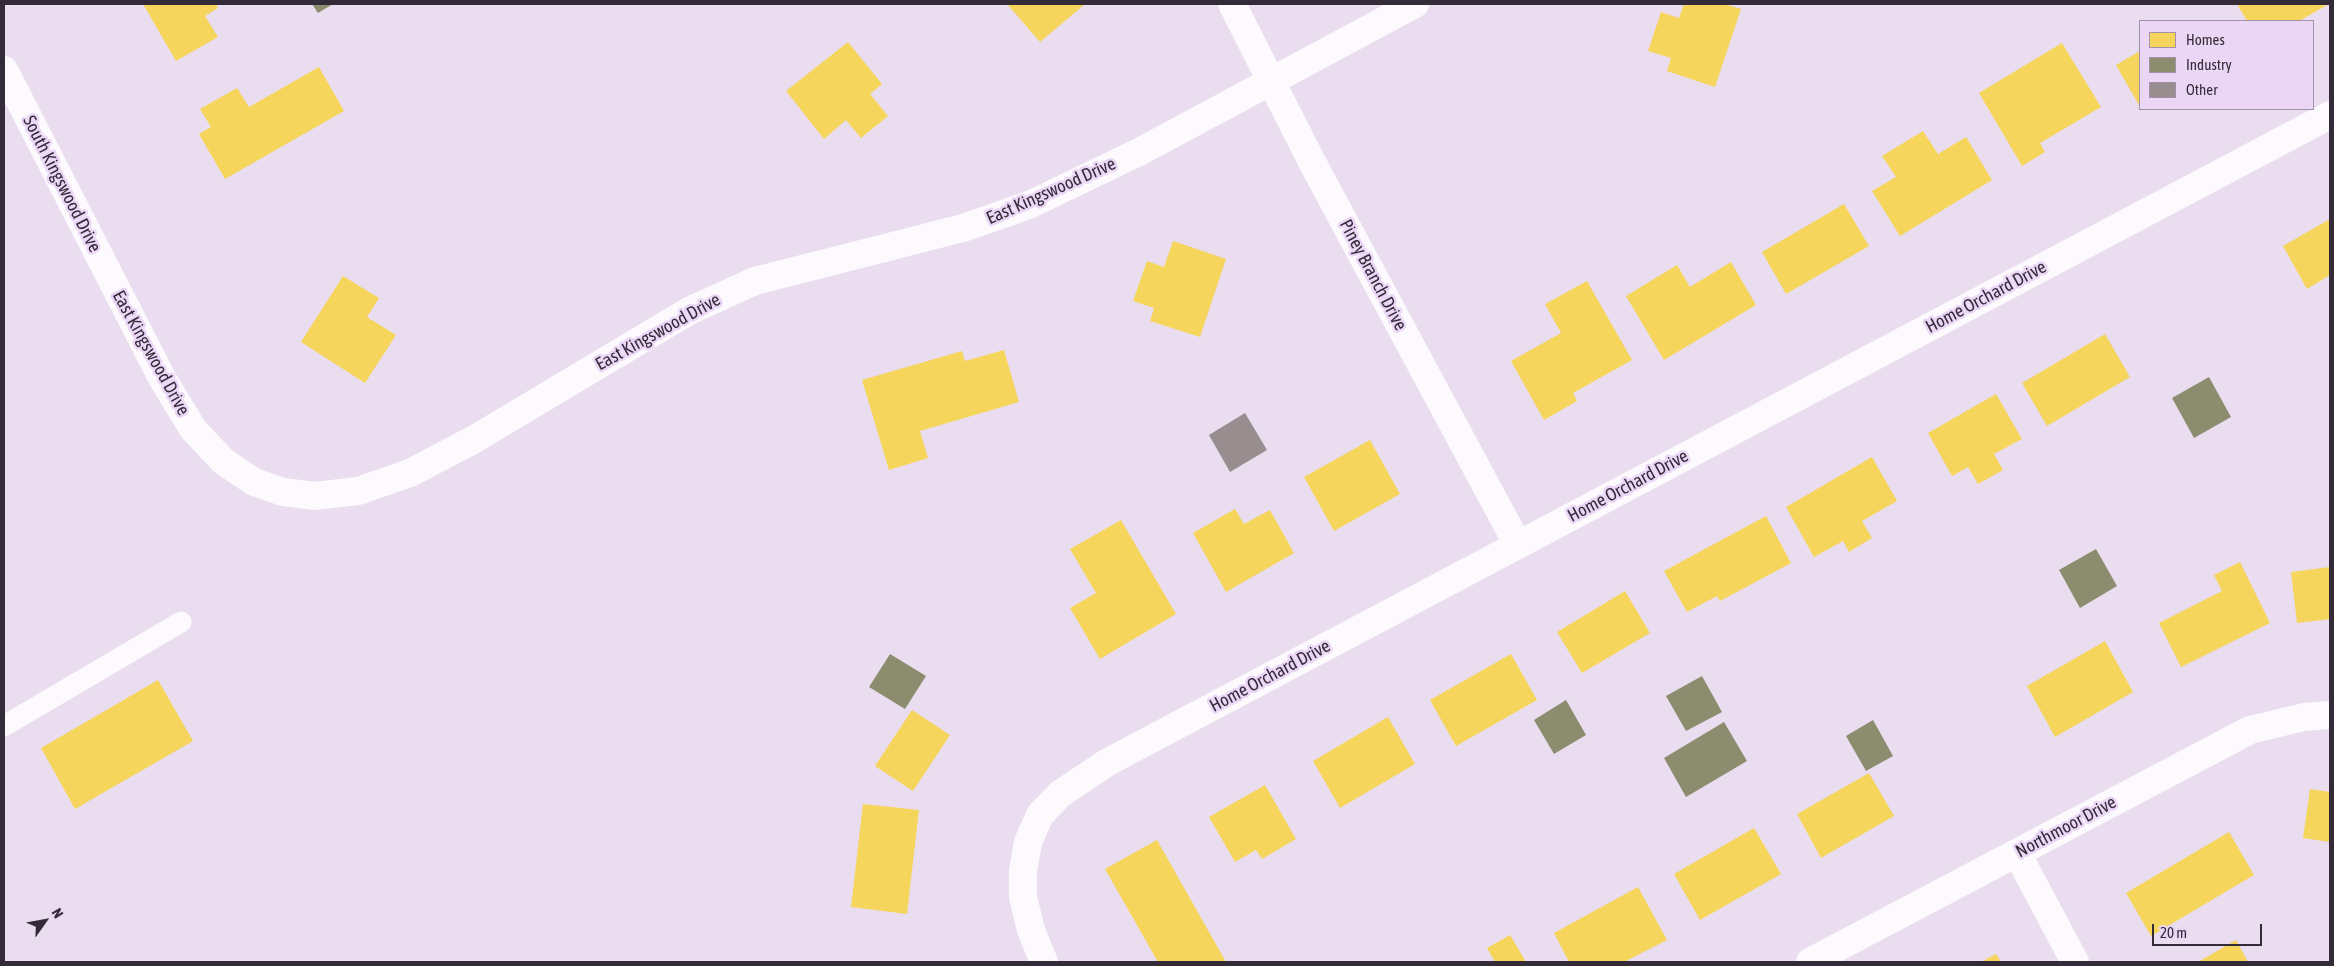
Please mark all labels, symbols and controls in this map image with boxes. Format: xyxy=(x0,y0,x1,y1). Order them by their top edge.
legend xyxy=(2139,20,2314,110)
text: Homes xyxy=(2186,31,2225,48)
text: Industry xyxy=(2186,56,2232,73)
text: Other xyxy=(2186,81,2218,98)
street label: South Kingswood Drive xyxy=(18,112,106,256)
street label: East Kingswood Drive xyxy=(983,153,1119,229)
street label: Piney Branch Drive xyxy=(1335,216,1411,334)
street label: Home Orchard Drive xyxy=(1922,256,2050,338)
street label: East Kingswood Drive xyxy=(108,287,194,419)
street label: East Kingswood Drive xyxy=(592,289,724,375)
street label: Home Orchard Drive xyxy=(1564,445,1692,527)
street label: Home Orchard Drive xyxy=(1206,635,1334,717)
street label: Northmoor Drive xyxy=(2012,791,2120,863)
north arrow xyxy=(20,896,70,946)
text: N xyxy=(49,905,67,921)
scale bar xyxy=(2154,914,2264,946)
text: 20 m xyxy=(2160,924,2187,941)

